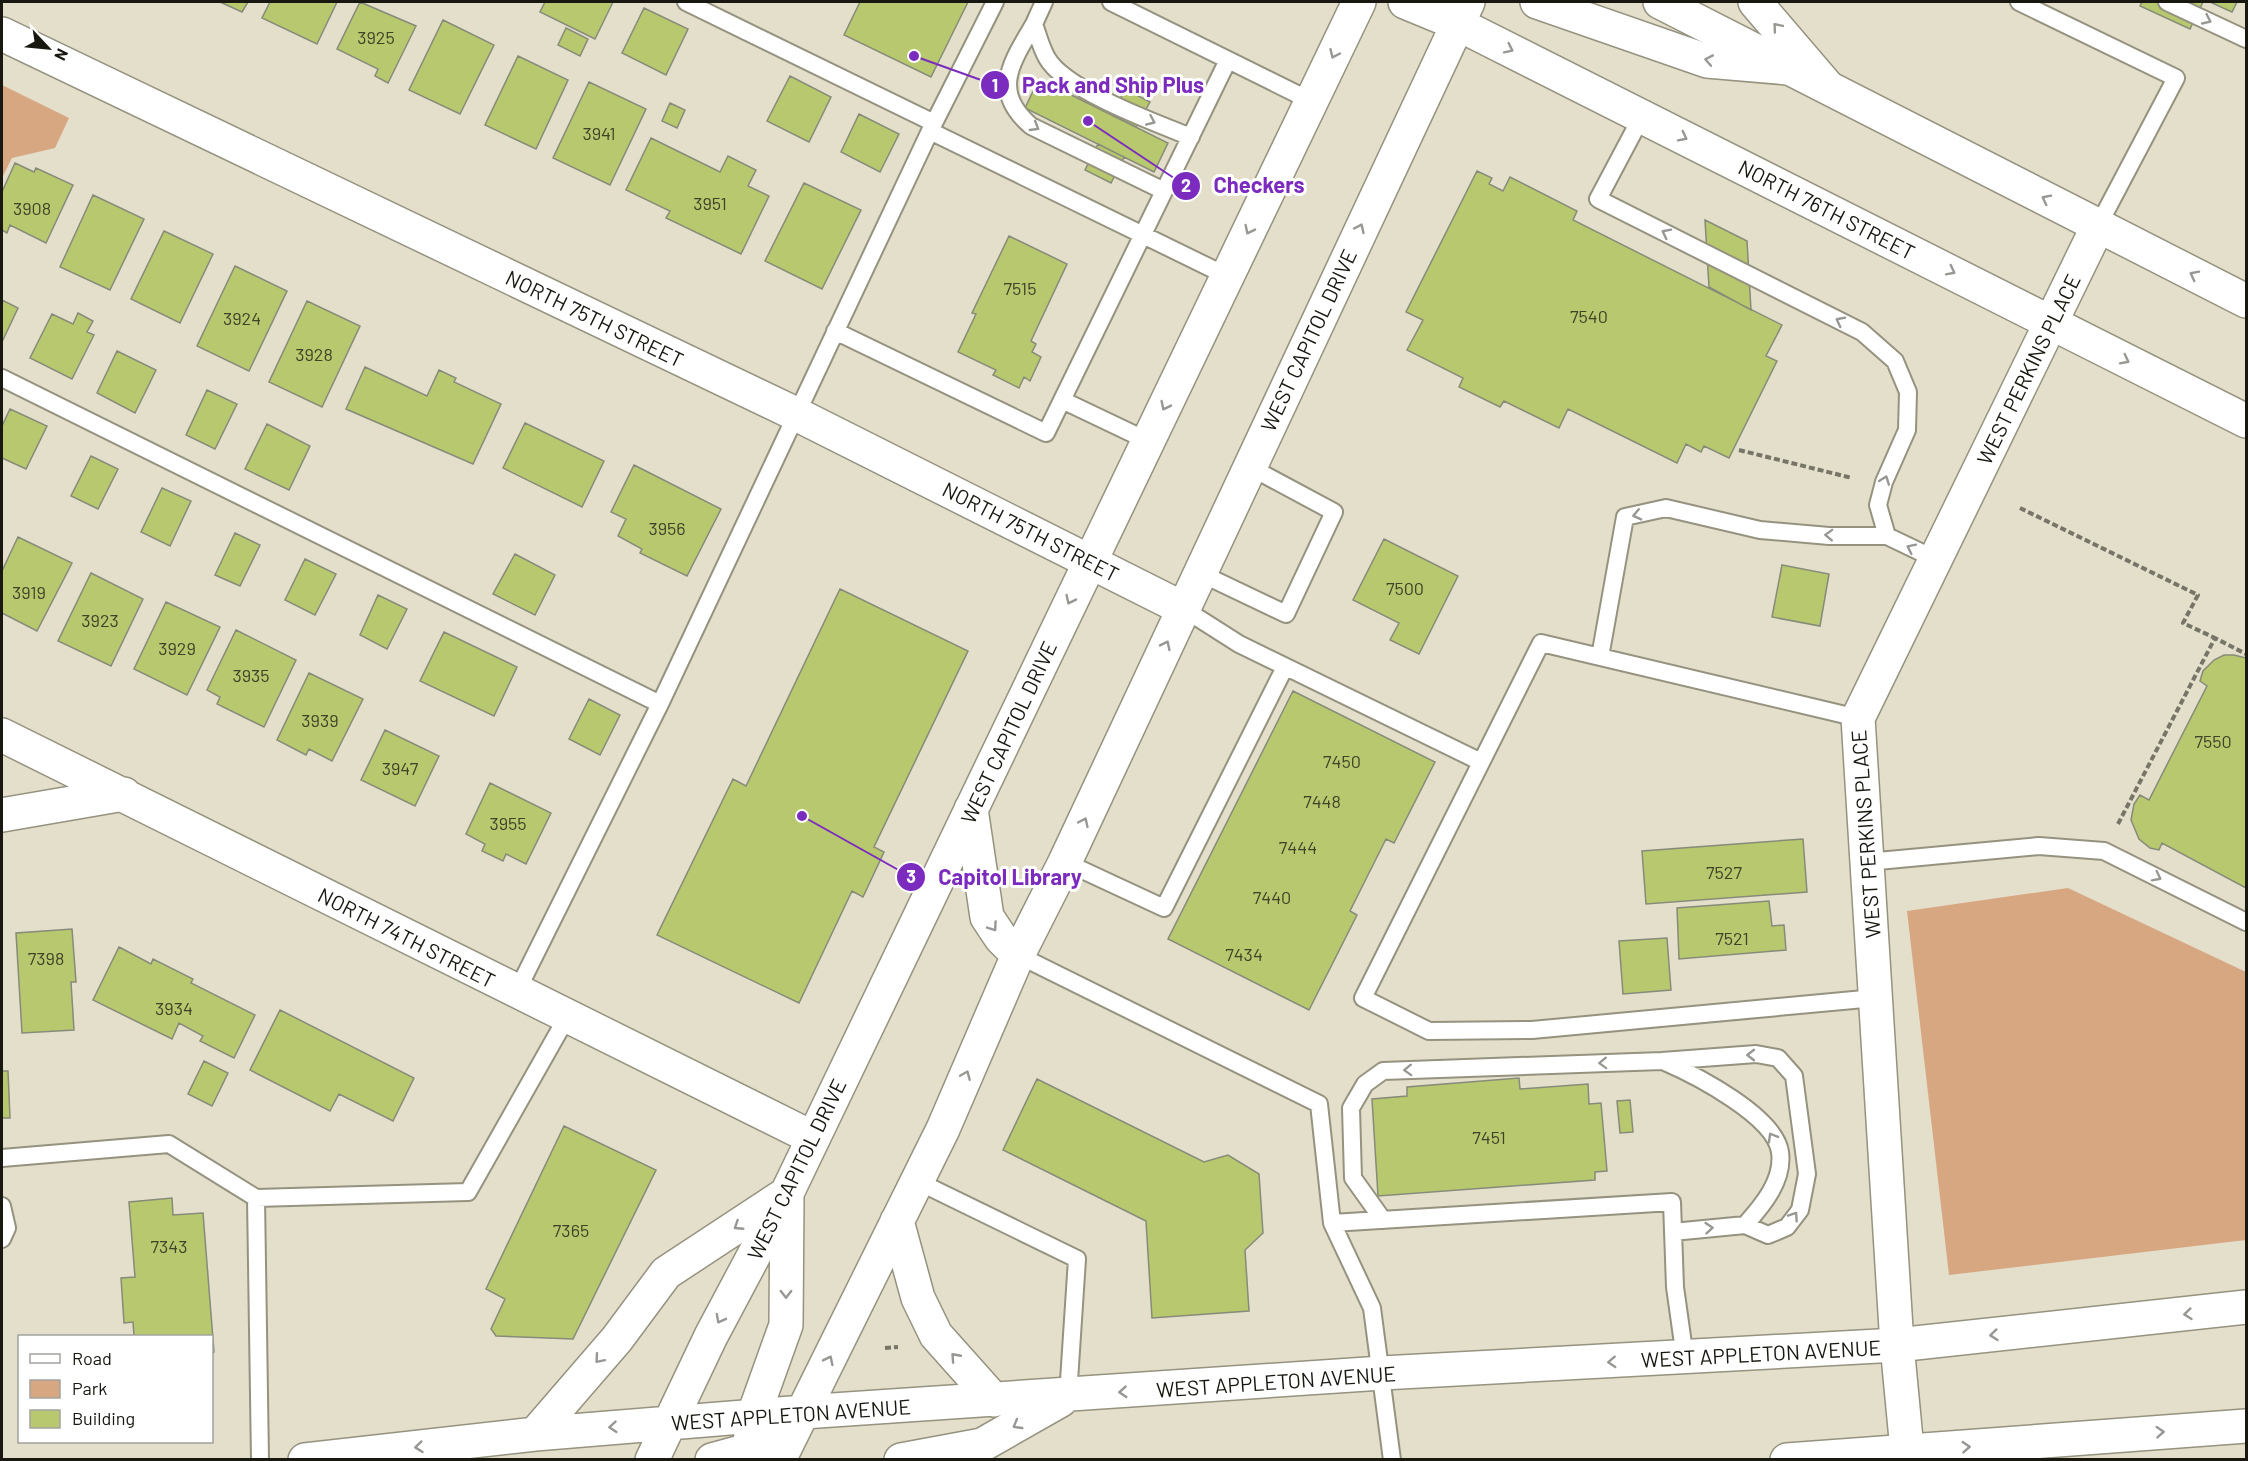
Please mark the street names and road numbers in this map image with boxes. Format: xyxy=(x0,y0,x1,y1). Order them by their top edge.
street label: NORTH 76TH STREET xyxy=(1735,154,1919,264)
street label: WEST CAPITOL DRIVE xyxy=(1255,245,1361,435)
street label: NORTH 75TH STREET xyxy=(502,264,688,372)
street label: WEST PERKINS PLACE xyxy=(1971,270,2085,468)
street label: NORTH 75TH STREET xyxy=(939,476,1123,586)
street label: WEST CAPITOL DRIVE xyxy=(955,637,1061,827)
street label: WEST PERKINS PLACE xyxy=(1845,729,1885,939)
street label: NORTH 74TH STREET xyxy=(314,882,500,993)
street label: WEST CAPITOL DRIVE xyxy=(741,1074,851,1264)
street label: WEST APPLETON AVENUE xyxy=(1640,1334,1882,1372)
street label: WEST APPLETON AVENUE xyxy=(1155,1360,1397,1402)
street label: WEST APPLETON AVENUE xyxy=(670,1393,912,1435)

